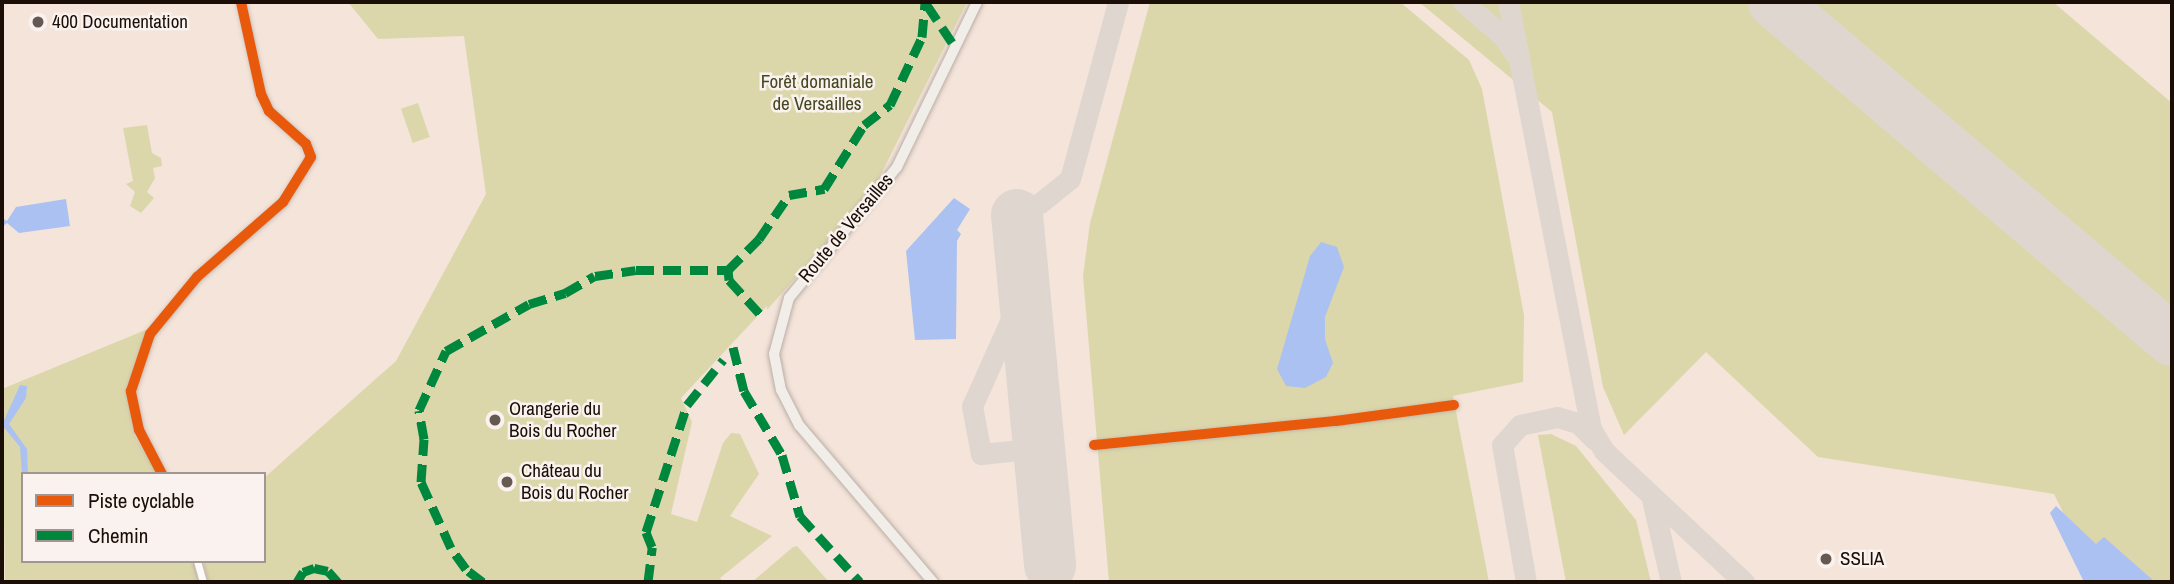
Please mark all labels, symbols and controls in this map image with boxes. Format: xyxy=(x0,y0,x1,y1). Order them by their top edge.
place label: 400 Documentation xyxy=(52,11,188,33)
marker: 400 Documentation xyxy=(30,14,46,30)
park label: Forêt domaniale de Versailles xyxy=(761,71,873,115)
street label: Route de Versailles xyxy=(794,169,898,287)
place label: Orangerie du Bois du Rocher xyxy=(509,398,616,442)
marker: Orangerie du Bois du Rocher xyxy=(487,412,503,428)
place label: Château du Bois du Rocher xyxy=(521,460,628,504)
legend xyxy=(21,472,266,563)
marker: Château du Bois du Rocher xyxy=(499,474,515,490)
text: Piste cyclable xyxy=(88,486,194,515)
text: Chemin xyxy=(88,521,148,550)
place label: SSLIA xyxy=(1840,548,1884,570)
marker: SSLIA xyxy=(1818,551,1834,567)

